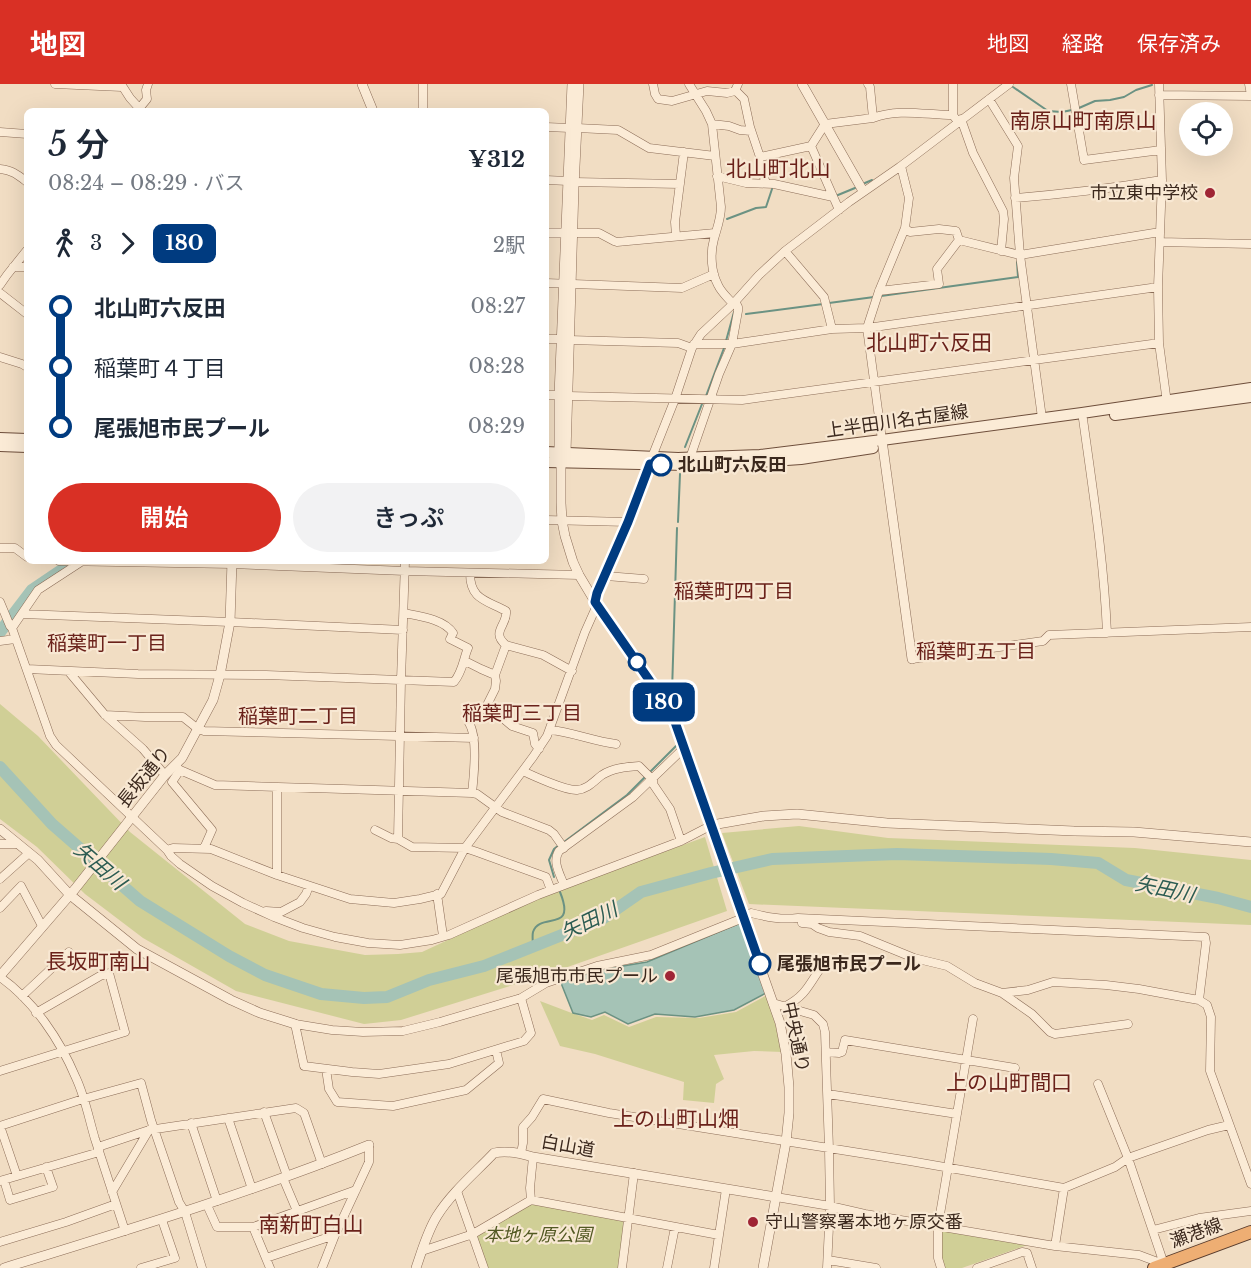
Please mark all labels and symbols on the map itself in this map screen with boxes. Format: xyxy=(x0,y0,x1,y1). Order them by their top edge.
district label: 南原山町南原山 xyxy=(1010,108,1157,134)
district label: 北山町北山 xyxy=(726,156,831,182)
place label: 市立東中学校 xyxy=(1090,182,1198,204)
marker: 市立東中学校 xyxy=(1203,186,1217,200)
district label: 北山町六反田 xyxy=(866,330,992,356)
street label: 上半田川名古屋線 xyxy=(824,400,970,442)
marker: 北山町六反田 xyxy=(650,454,672,476)
place label: 北山町六反田 xyxy=(678,454,786,476)
district label: 稲葉町四丁目 xyxy=(674,579,794,603)
district label: 稲葉町一丁目 xyxy=(47,631,167,655)
district label: 稲葉町五丁目 xyxy=(916,639,1036,663)
unlabelled marker xyxy=(628,653,646,671)
line badge: 180 xyxy=(630,682,698,722)
district label: 稲葉町三丁目 xyxy=(462,701,582,725)
district label: 稲葉町二丁目 xyxy=(238,704,358,728)
street label: 長坂通り xyxy=(113,742,175,812)
water label: 矢田川 xyxy=(69,837,132,896)
water label: 矢田川 xyxy=(1133,871,1199,907)
water label: 矢田川 xyxy=(557,896,623,945)
district label: 長坂町南山 xyxy=(46,949,151,975)
marker: 尾張旭市民プール xyxy=(749,953,771,975)
place label: 尾張旭市民プール xyxy=(777,953,921,975)
place label: 尾張旭市市民プール xyxy=(496,965,658,987)
marker: 尾張旭市市民プール xyxy=(663,969,677,983)
street label: 中央通り xyxy=(778,999,814,1075)
district label: 上の山町間口 xyxy=(946,1070,1072,1096)
district label: 上の山町山畑 xyxy=(613,1106,739,1132)
street label: 白山道 xyxy=(540,1130,596,1162)
place label: 守山警察署本地ヶ原交番 xyxy=(765,1211,963,1233)
district label: 南新町白山 xyxy=(259,1212,364,1238)
street label: 瀬港線 xyxy=(1167,1213,1225,1253)
marker: 守山警察署本地ヶ原交番 xyxy=(746,1215,760,1229)
park label: 本地ヶ原公園 xyxy=(484,1224,595,1246)

